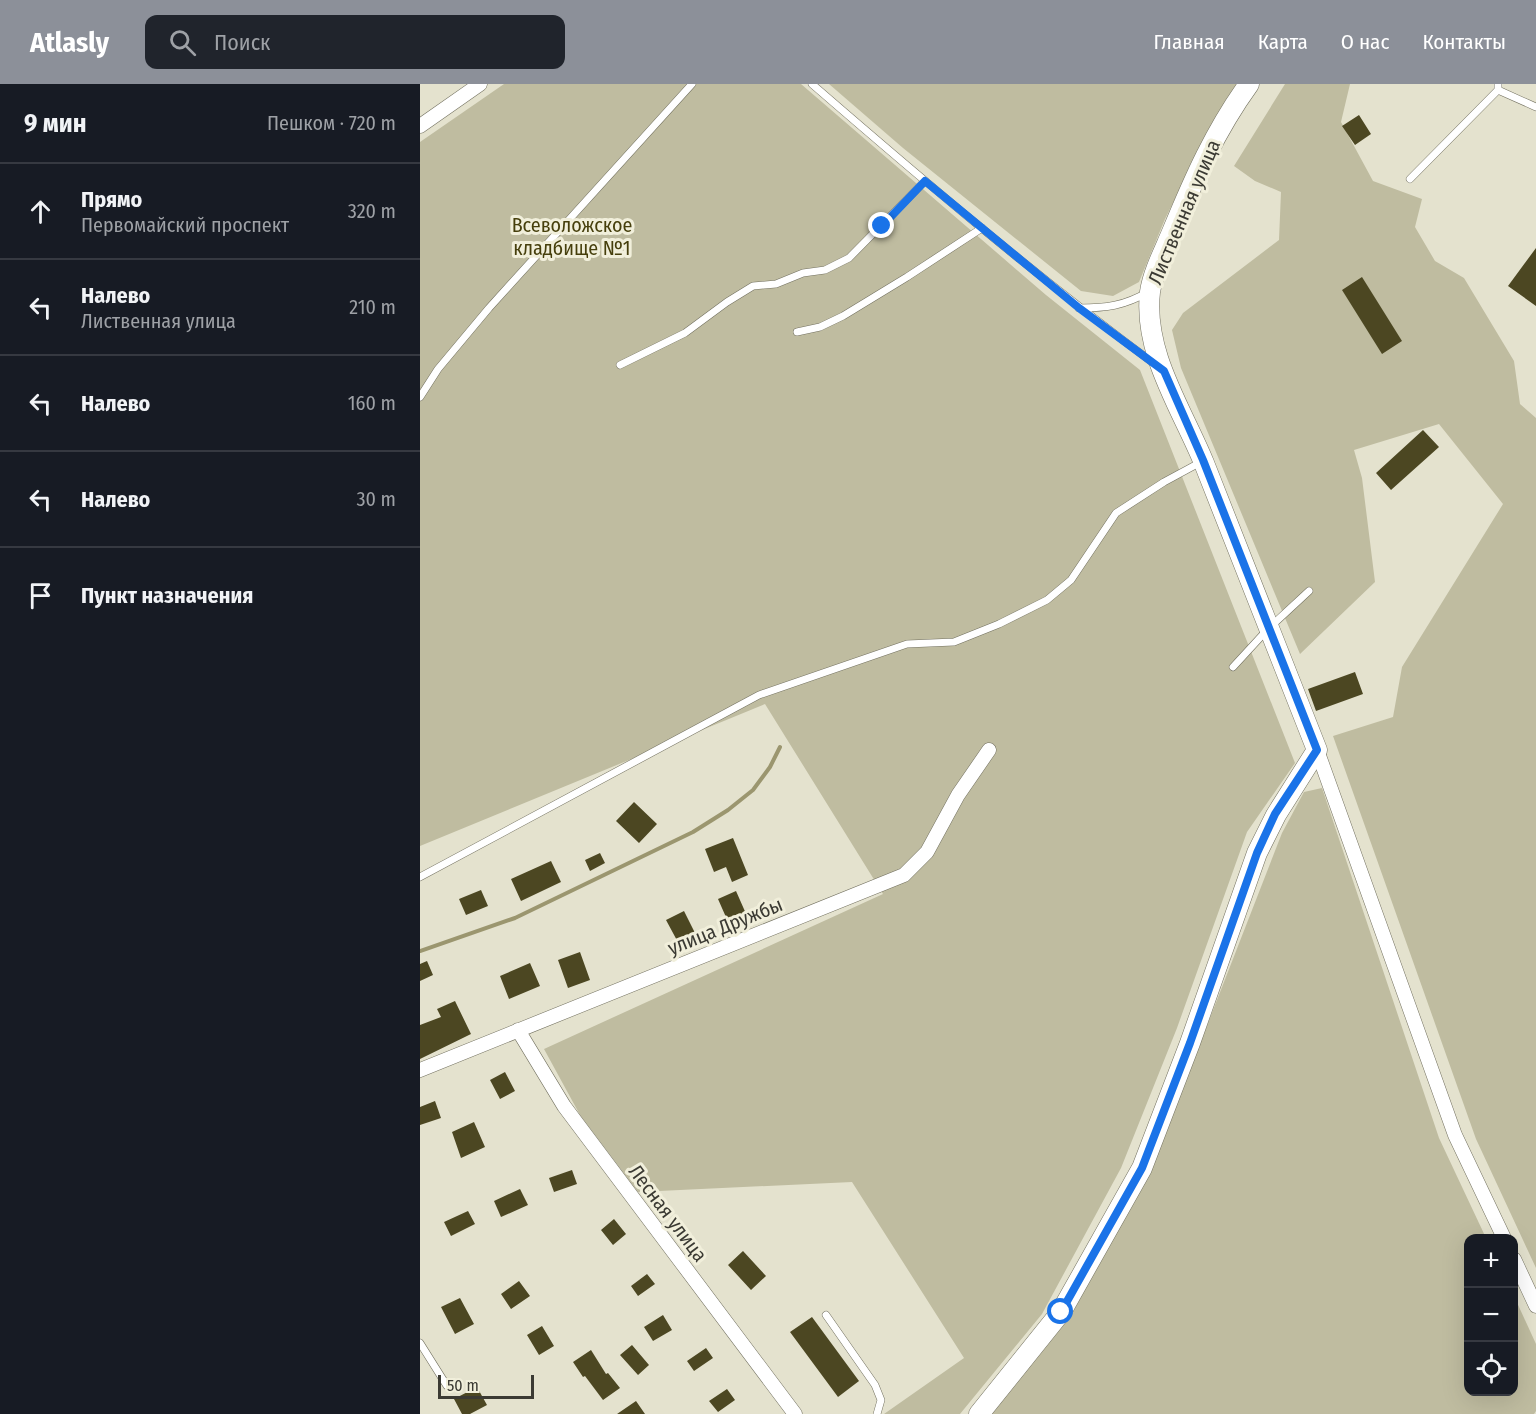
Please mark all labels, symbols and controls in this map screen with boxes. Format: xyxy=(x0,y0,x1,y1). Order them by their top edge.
search box xyxy=(145,15,565,69)
text: Atlasly xyxy=(30,26,109,59)
icon: search xyxy=(166,26,199,59)
text: Поиск xyxy=(214,29,270,56)
text: Главная xyxy=(1154,29,1225,55)
text: Карта xyxy=(1258,29,1308,55)
text: О нас xyxy=(1341,29,1389,55)
text: Контакты xyxy=(1422,29,1506,55)
text: 9 мин xyxy=(24,108,87,139)
text: Пешком · 720 m xyxy=(267,111,396,135)
street label: Лиственная улица xyxy=(1143,136,1225,288)
text: Прямо xyxy=(81,186,142,213)
icon: ahead xyxy=(24,195,57,228)
text: 320 m xyxy=(348,199,396,223)
route end xyxy=(868,212,894,238)
text: Первомайский проспект xyxy=(81,213,289,237)
park label: Всеволожское кладбище №1 xyxy=(512,213,632,260)
text: Налево xyxy=(81,282,150,309)
icon: left xyxy=(24,291,57,324)
text: 210 m xyxy=(349,295,396,319)
text: Лиственная улица xyxy=(81,309,236,333)
icon: left xyxy=(24,387,57,420)
text: Налево xyxy=(81,390,150,417)
text: 160 m xyxy=(348,391,396,415)
icon: left xyxy=(24,483,57,516)
text: Налево xyxy=(81,486,150,513)
text: 30 m xyxy=(356,487,396,511)
icon: arrive xyxy=(24,579,57,612)
text: Пункт назначения xyxy=(81,582,253,609)
street label: улица Дружбы xyxy=(664,892,786,960)
street label: Лесная улица xyxy=(624,1160,712,1266)
map controls xyxy=(1464,1234,1518,1396)
button: + xyxy=(1464,1234,1518,1288)
button: − xyxy=(1464,1288,1518,1342)
route start xyxy=(1047,1298,1073,1324)
button: locate xyxy=(1464,1342,1518,1396)
scale bar xyxy=(438,1372,534,1400)
text: 50 m xyxy=(447,1376,479,1395)

